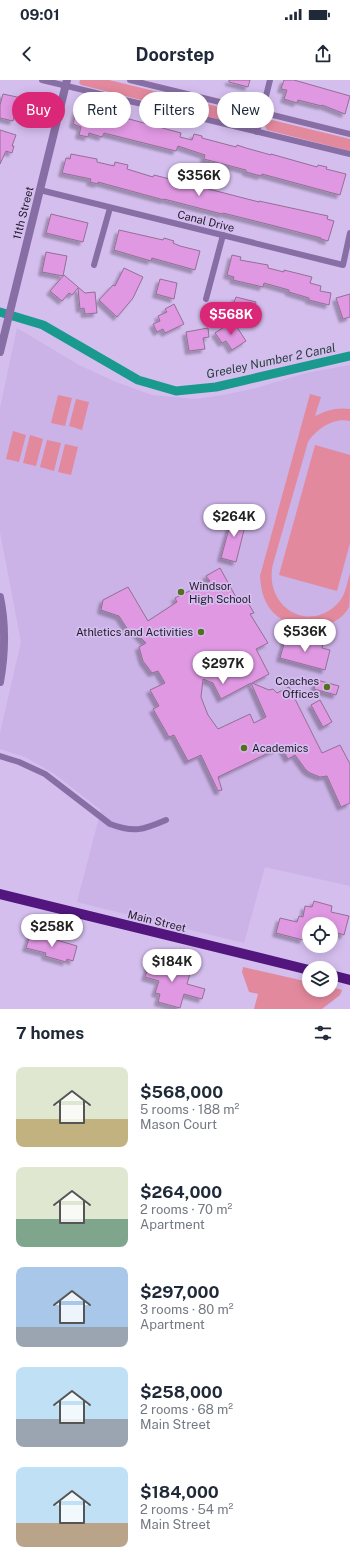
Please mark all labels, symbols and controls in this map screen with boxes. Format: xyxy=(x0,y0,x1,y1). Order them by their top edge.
text: 09:01 xyxy=(20,6,60,23)
icon: back xyxy=(16,43,38,65)
icon: share xyxy=(312,43,334,65)
text: Doorstep xyxy=(136,44,215,65)
chip: Buy xyxy=(12,92,65,128)
chip: Rent xyxy=(73,92,131,128)
chip: Filters xyxy=(139,92,209,128)
chip: New xyxy=(217,92,274,128)
pin: $356K xyxy=(171,163,227,197)
text: $356K xyxy=(177,168,221,183)
street label: 11th Street xyxy=(11,185,35,241)
street label: Canal Drive xyxy=(176,208,236,234)
pin: $568K xyxy=(203,302,259,336)
text: $568K xyxy=(209,307,253,322)
water label: Greeley Number 2 Canal xyxy=(205,340,337,382)
pin: $264K xyxy=(206,504,262,538)
text: $264K xyxy=(212,509,256,524)
place label: Windsor High School xyxy=(189,580,251,605)
marker: Windsor High School xyxy=(176,587,186,597)
pin: $536K xyxy=(277,619,333,653)
text: $536K xyxy=(283,624,327,639)
place label: Athletics and Activities xyxy=(76,626,193,638)
marker: Athletics and Activities xyxy=(196,627,206,637)
pin: $297K xyxy=(195,651,251,685)
text: $297K xyxy=(202,656,244,671)
place label: Coaches Offices xyxy=(275,675,319,700)
marker: Coaches Offices xyxy=(322,682,332,692)
place label: Academics xyxy=(252,742,309,754)
marker: Academics xyxy=(239,743,249,753)
street label: Main Street xyxy=(127,908,187,934)
pin: $258K xyxy=(24,914,80,948)
map controls xyxy=(302,917,338,997)
button: locate xyxy=(302,917,338,953)
text: $258K xyxy=(30,919,74,934)
pin: $184K xyxy=(144,949,200,983)
text: $184K xyxy=(152,954,192,969)
button: layers xyxy=(302,961,338,997)
icon: filters xyxy=(312,1022,334,1044)
text: 7 homes xyxy=(16,1023,84,1043)
text: $568,000 xyxy=(140,1082,223,1102)
icon: home xyxy=(48,1083,96,1131)
text: 5 rooms · 188 m² xyxy=(140,1102,239,1117)
text: Mason Court xyxy=(140,1117,217,1132)
text: $264,000 xyxy=(140,1182,222,1202)
icon: home xyxy=(48,1183,96,1231)
text: 2 rooms · 70 m² xyxy=(140,1202,232,1217)
text: Apartment xyxy=(140,1217,205,1232)
text: $297,000 xyxy=(140,1282,219,1302)
icon: home xyxy=(48,1283,96,1331)
text: 3 rooms · 80 m² xyxy=(140,1302,233,1317)
text: Apartment xyxy=(140,1317,205,1332)
text: $258,000 xyxy=(140,1382,223,1402)
icon: home xyxy=(48,1383,96,1431)
text: 2 rooms · 68 m² xyxy=(140,1402,233,1417)
text: Main Street xyxy=(140,1417,211,1432)
text: $184,000 xyxy=(140,1482,219,1502)
icon: home xyxy=(48,1483,96,1531)
text: 2 rooms · 54 m² xyxy=(140,1502,233,1517)
text: Main Street xyxy=(140,1517,211,1532)

